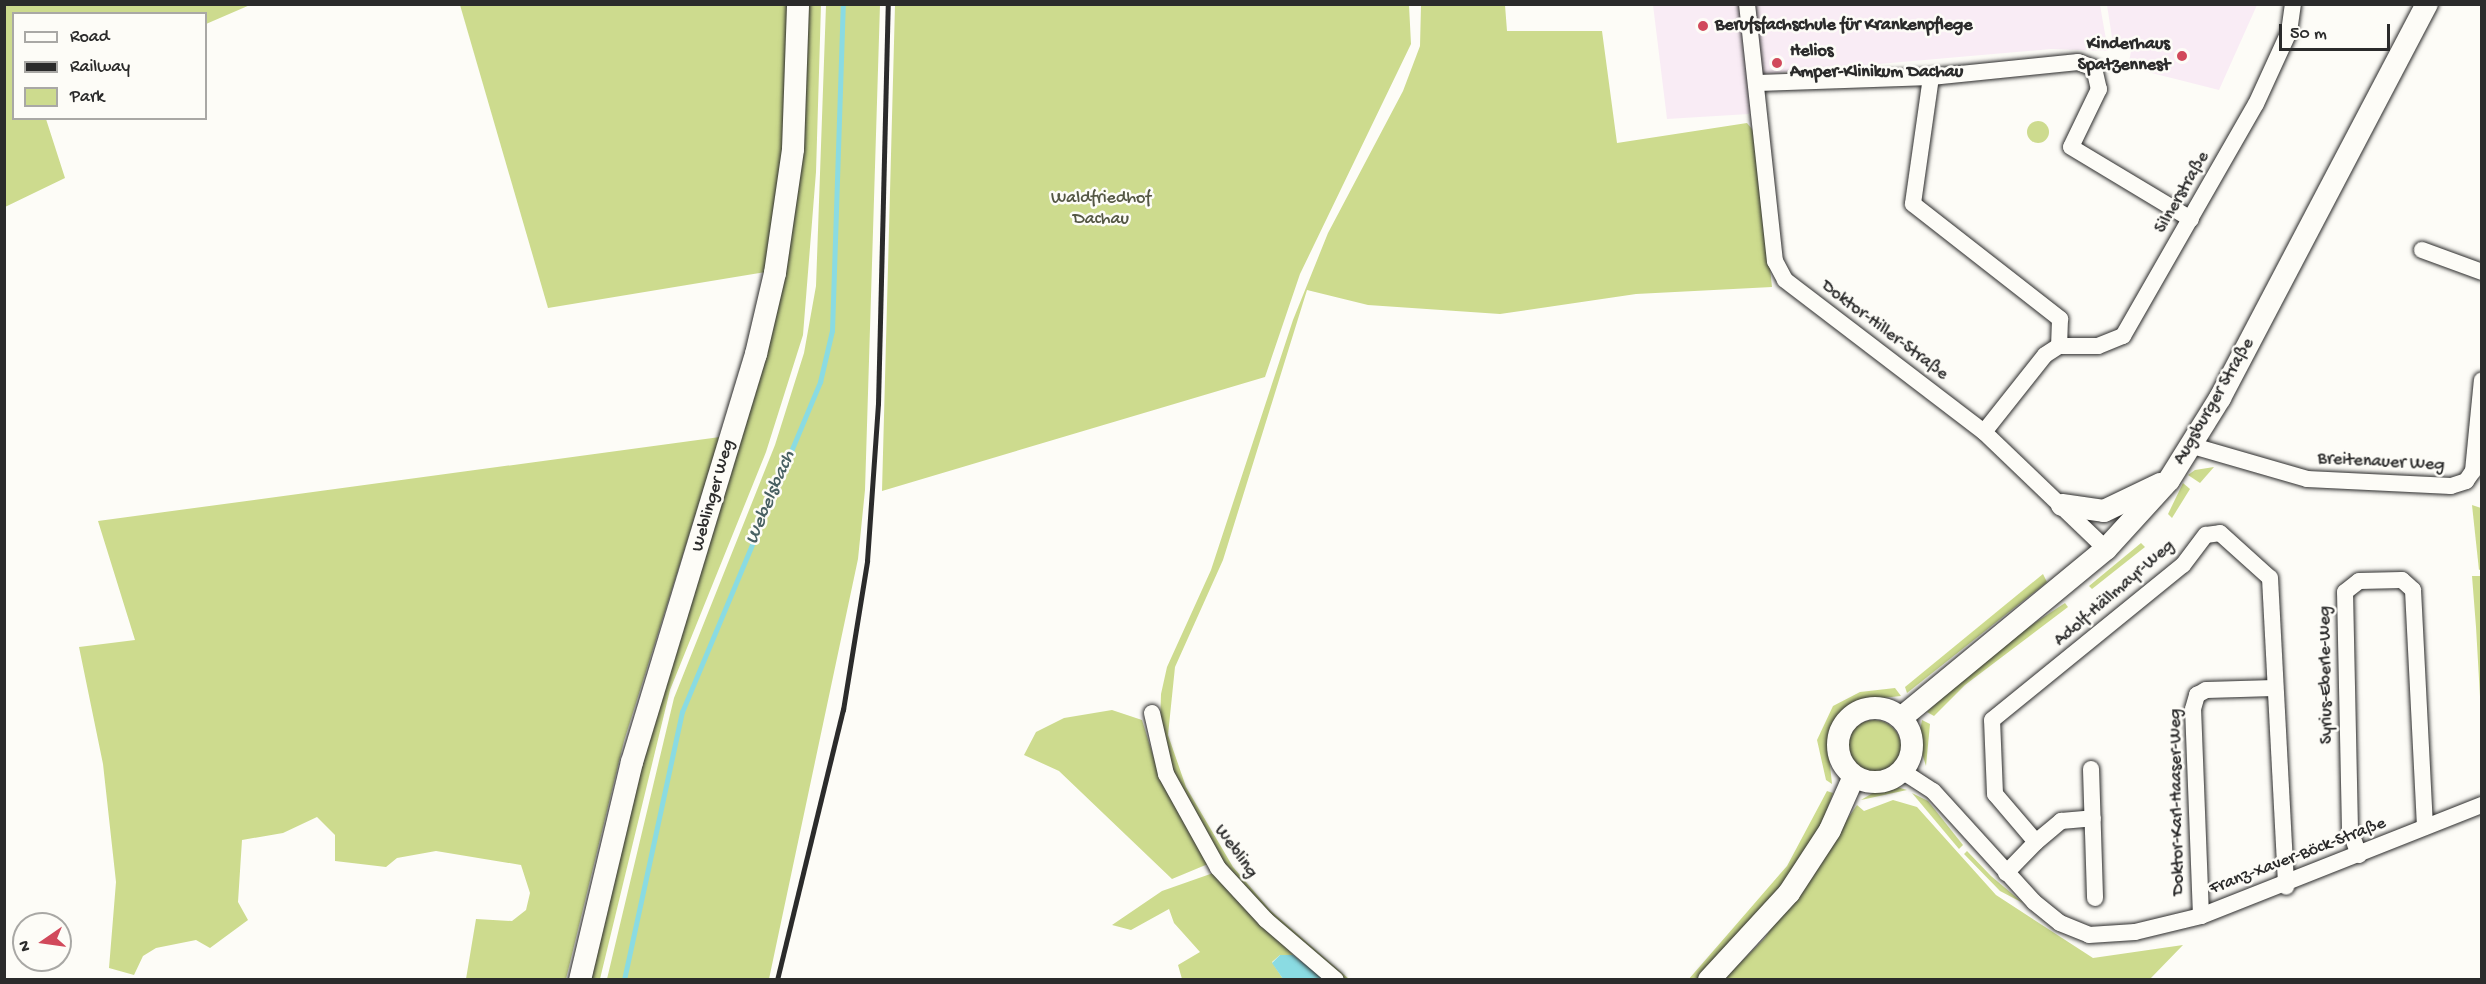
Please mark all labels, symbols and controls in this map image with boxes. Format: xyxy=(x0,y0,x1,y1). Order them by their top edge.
legend xyxy=(12,12,207,120)
scale bar xyxy=(2282,12,2393,50)
place label: Berufsfachschule für Krankenpflege xyxy=(1715,15,1973,37)
marker: Berufsfachschule für Krankenpflege xyxy=(1696,19,1710,33)
text: 50 m xyxy=(2290,24,2327,45)
text: Road xyxy=(70,27,109,48)
place label: Kinderhaus Spatzennest xyxy=(2078,35,2170,78)
place label: Helios Amper-Klinikum Dachau xyxy=(1790,42,1963,84)
marker: Kinderhaus Spatzennest xyxy=(2175,49,2189,63)
marker: Helios Amper-Klinikum Dachau xyxy=(1768,54,1786,72)
text: Railway xyxy=(70,57,130,78)
text: Park xyxy=(70,87,104,108)
street label: Silnerstraße xyxy=(2151,148,2215,238)
park label: Waldfriedhof Dachau xyxy=(1051,189,1151,232)
street label: Doktor-Hiller-Straße xyxy=(1816,276,1952,386)
street label: Augsburger Straße xyxy=(2170,335,2260,469)
street label: Weblinger Weg xyxy=(688,438,740,554)
water label: Webelsbach xyxy=(741,448,801,548)
street label: Breitenauer Weg xyxy=(2317,449,2445,477)
street label: Adolf-Hällmayr-Weg xyxy=(2050,536,2180,652)
street label: Syrius-Eberle-Weg xyxy=(2315,606,2339,744)
street label: Doktor-Karl-Haaser-Weg xyxy=(2166,708,2190,896)
street label: Franz-Xaver-Böck-Straße xyxy=(2207,813,2389,901)
street label: Webling xyxy=(1208,821,1262,883)
north arrow xyxy=(12,912,72,972)
text: N xyxy=(15,938,36,953)

